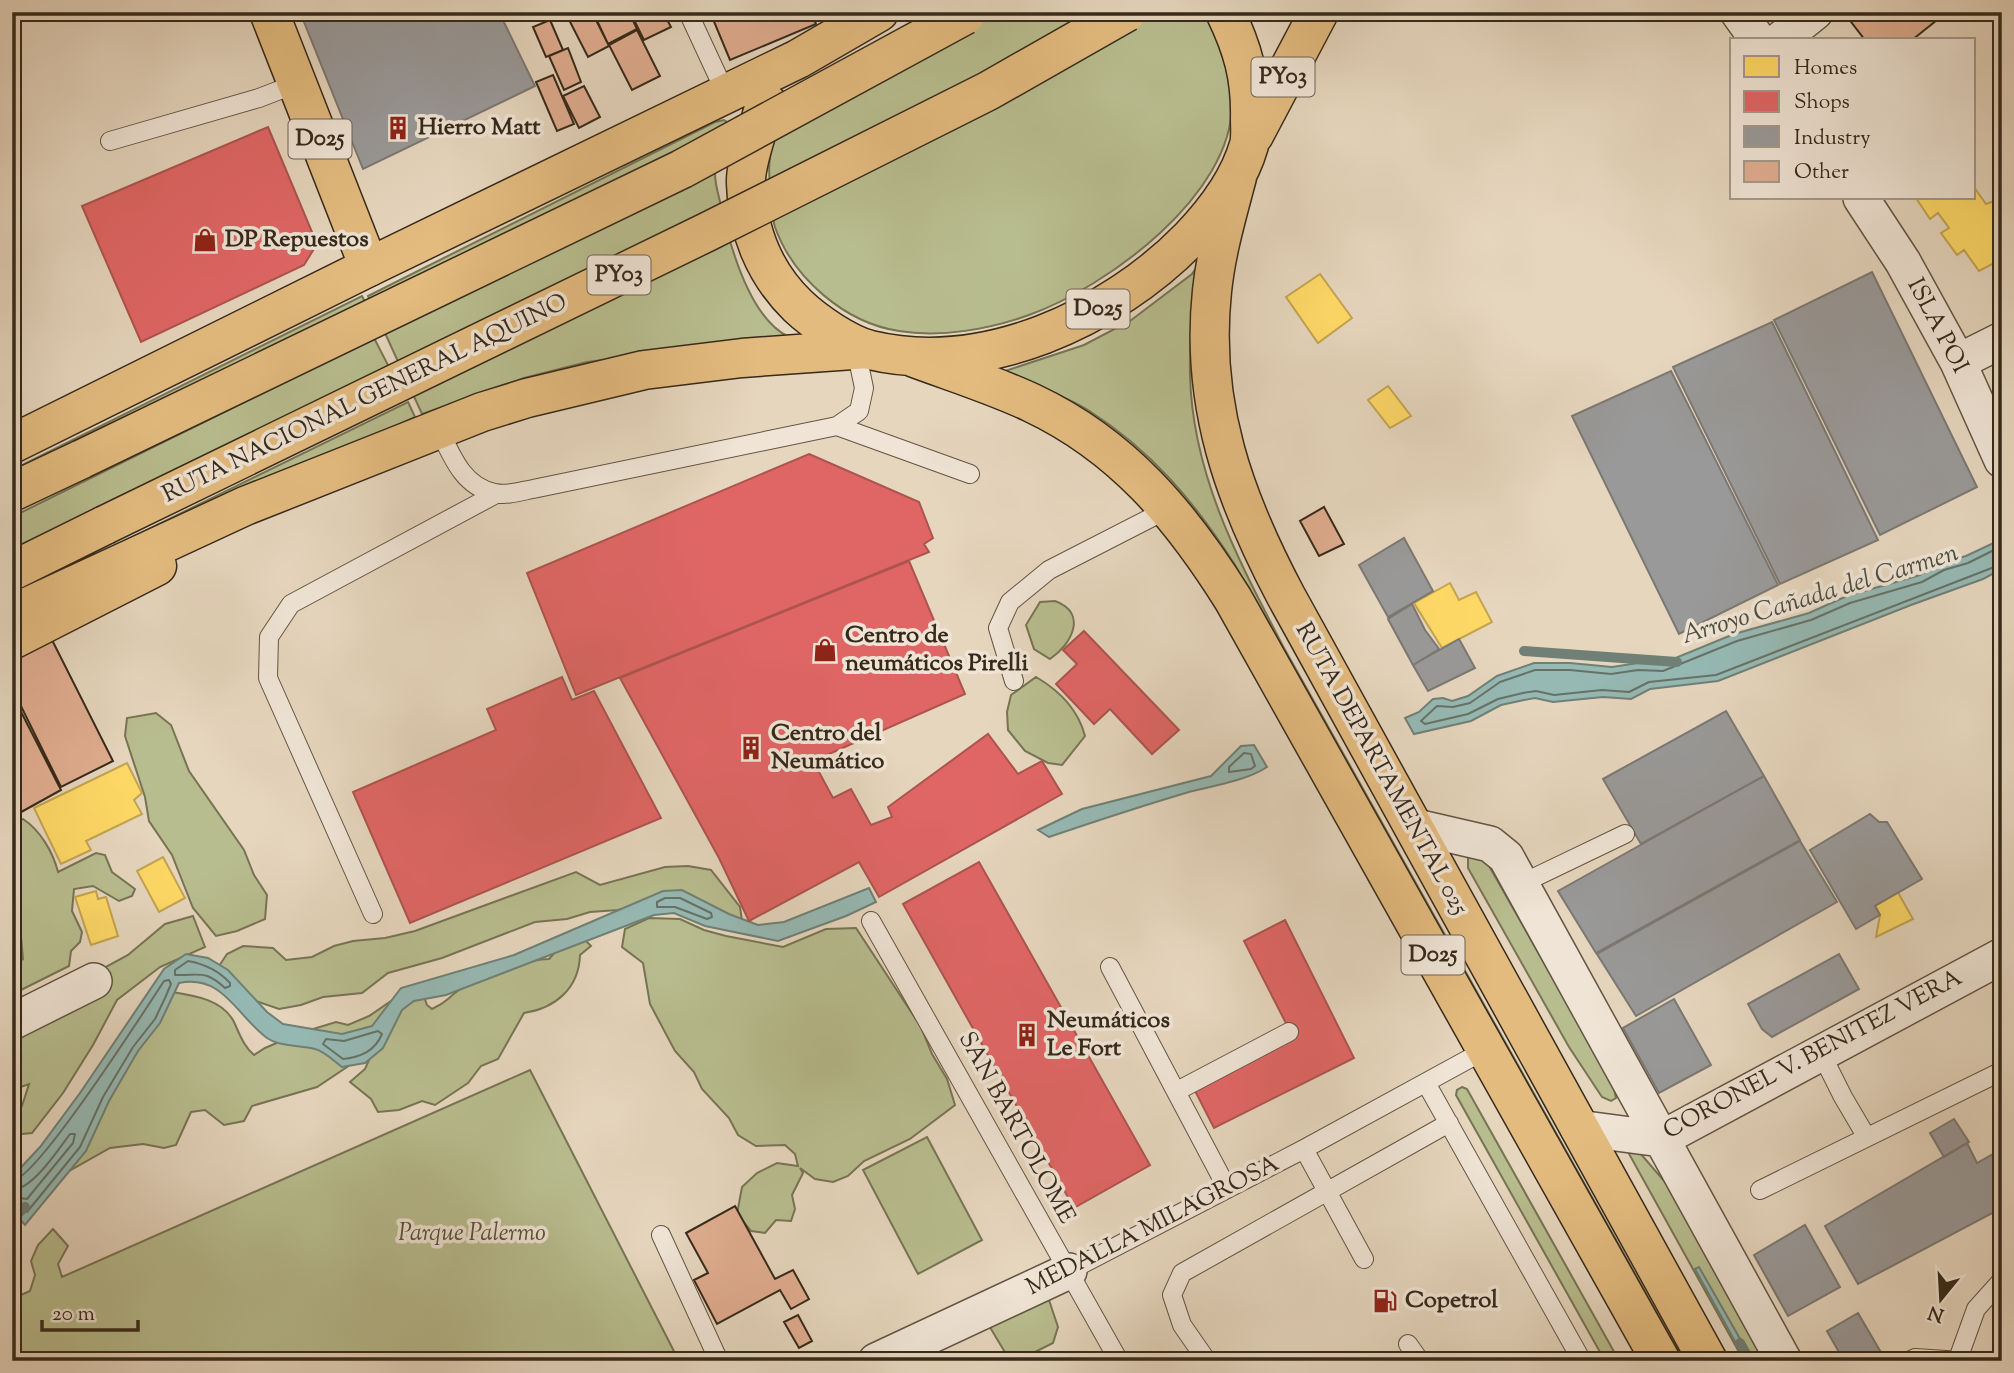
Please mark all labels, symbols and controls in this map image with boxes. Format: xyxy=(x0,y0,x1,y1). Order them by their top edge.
legend xyxy=(1730,38,1976,200)
text: Homes xyxy=(1794,54,1857,84)
road number: PY03 xyxy=(1252,58,1314,96)
text: Shops xyxy=(1794,88,1850,118)
place label: Hierro Matt xyxy=(418,111,541,145)
building icon: Hierro Matt xyxy=(384,114,412,142)
road number: D025 xyxy=(288,120,352,158)
text: Industry xyxy=(1794,124,1871,154)
text: Other xyxy=(1794,158,1849,188)
place label: DP Repuestos xyxy=(225,223,369,257)
shop icon: DP Repuestos xyxy=(191,226,219,254)
road number: PY03 xyxy=(588,256,650,294)
street label: ISLA POI xyxy=(1898,272,1976,380)
street label: RUTA NACIONAL GENERAL AQUINO xyxy=(157,286,573,512)
road number: D025 xyxy=(1066,290,1130,328)
water label: Arroyo Cañada del Carmen xyxy=(1677,535,1963,655)
street label: RUTA DEPARTAMENTAL 025 xyxy=(1286,616,1476,922)
place label: Centro de neumáticos Pirelli xyxy=(845,619,1028,681)
shop icon: Centro de neumáticos Pirelli xyxy=(811,636,839,664)
place label: Centro del Neumático xyxy=(771,717,884,779)
building icon: Centro del Neumático xyxy=(737,734,765,762)
road number: D025 xyxy=(1402,936,1464,974)
street label: CORONEL V. BENITEZ VERA xyxy=(1657,961,1969,1149)
place label: Neumáticos Le Fort xyxy=(1047,1004,1170,1066)
building icon: Neumáticos Le Fort xyxy=(1013,1021,1041,1049)
street label: SAN BARTOLOME xyxy=(949,1026,1083,1231)
street label: MEDALLA MILAGROSA xyxy=(1021,1147,1286,1305)
park label: Parque Palermo xyxy=(398,1217,546,1251)
north arrow xyxy=(1906,1264,1976,1334)
place label: Copetrol xyxy=(1405,1284,1498,1318)
fuel station icon: Copetrol xyxy=(1371,1287,1399,1315)
scale bar xyxy=(42,1289,138,1333)
text: N xyxy=(1925,1298,1948,1328)
text: 20 m xyxy=(52,1300,95,1330)

